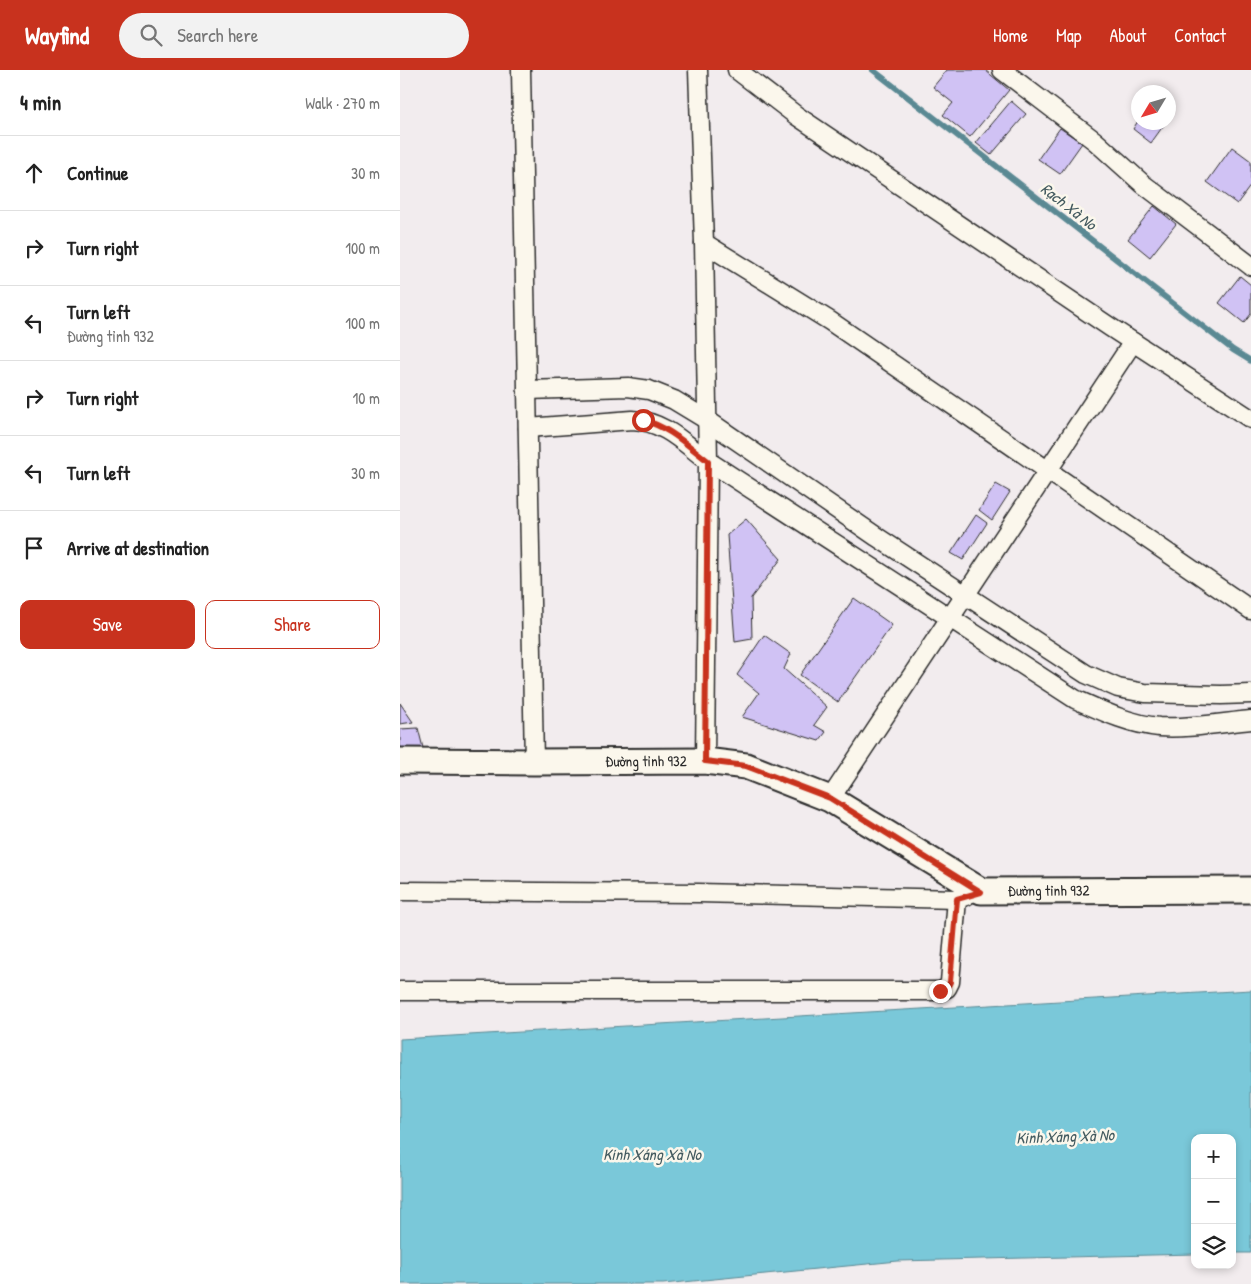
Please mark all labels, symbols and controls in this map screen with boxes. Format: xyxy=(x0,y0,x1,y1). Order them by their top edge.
search box xyxy=(119,13,469,58)
text: Wayfind xyxy=(25,19,89,51)
icon: search xyxy=(137,21,165,49)
text: Search here xyxy=(177,22,258,48)
text: Home xyxy=(993,23,1028,48)
text: Map xyxy=(1056,23,1081,48)
text: About xyxy=(1109,23,1146,48)
text: Contact xyxy=(1174,23,1226,48)
north arrow xyxy=(1131,85,1176,130)
text: 4 min xyxy=(20,88,61,117)
text: Walk · 270 m xyxy=(305,92,380,114)
icon: ahead xyxy=(20,159,48,187)
text: Continue xyxy=(67,160,128,186)
text: 30 m xyxy=(351,162,380,184)
water label: Rạch Xà No xyxy=(1037,177,1102,236)
icon: right xyxy=(20,234,48,262)
text: Turn right xyxy=(67,235,138,261)
text: 100 m xyxy=(345,237,380,259)
text: Turn left xyxy=(67,299,130,325)
icon: left xyxy=(20,309,48,337)
text: 100 m xyxy=(345,312,380,334)
text: Đường tỉnh 932 xyxy=(67,325,154,347)
icon: right xyxy=(20,384,48,412)
text: Turn right xyxy=(67,385,138,411)
text: 10 m xyxy=(352,387,380,409)
route start xyxy=(632,409,655,432)
icon: left xyxy=(20,459,48,487)
text: Turn left xyxy=(67,460,130,486)
text: 30 m xyxy=(351,462,380,484)
icon: arrive xyxy=(20,534,48,562)
text: Arrive at destination xyxy=(67,535,209,561)
button: Save xyxy=(20,600,195,649)
button: Share xyxy=(205,600,380,649)
street label: Đường tỉnh 932 xyxy=(605,750,687,772)
street label: Đường tỉnh 932 xyxy=(1008,880,1089,901)
route end xyxy=(929,980,952,1003)
water label: Kinh Xáng Xà No xyxy=(1016,1123,1116,1149)
map controls xyxy=(1191,1134,1236,1269)
button: + xyxy=(1191,1134,1236,1179)
water label: Kinh Xáng Xà No xyxy=(603,1143,703,1165)
button: − xyxy=(1191,1179,1236,1224)
button: layers xyxy=(1191,1224,1236,1269)

